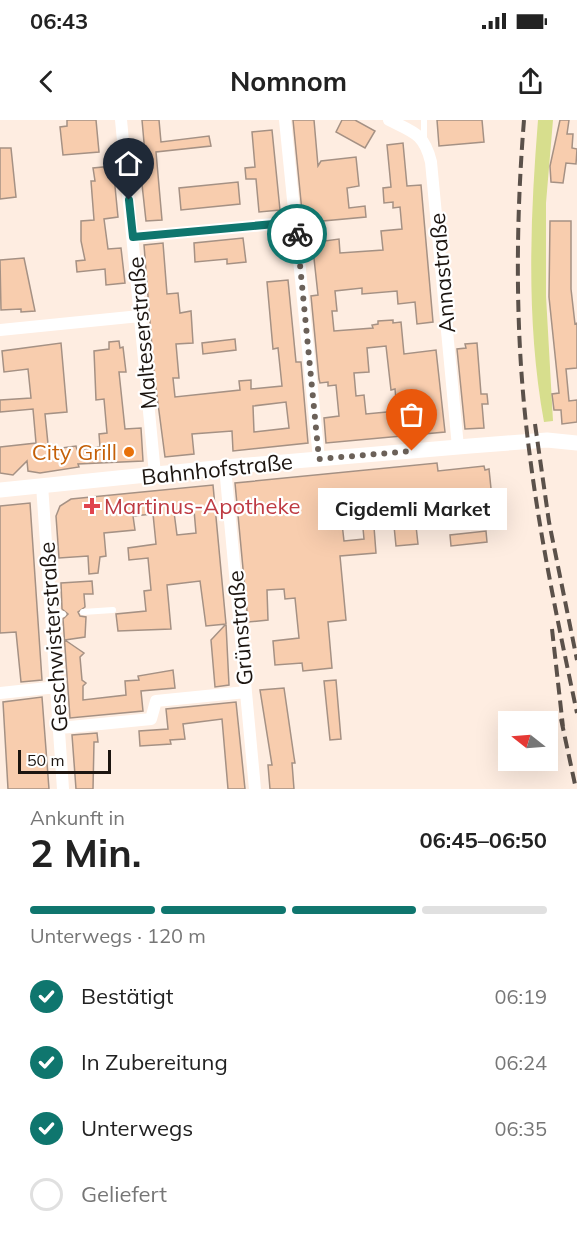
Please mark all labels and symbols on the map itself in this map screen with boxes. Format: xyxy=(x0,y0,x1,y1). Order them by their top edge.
pin xyxy=(103,138,154,200)
courier xyxy=(267,204,327,264)
street label: Annastraße xyxy=(423,212,461,334)
street label: Malteserstraße xyxy=(121,256,163,410)
pin xyxy=(386,389,437,451)
place label: City Grill xyxy=(32,438,117,466)
marker: City Grill xyxy=(122,445,136,459)
street label: Bahnhofstraße xyxy=(140,447,294,491)
callout: Cigdemli Market xyxy=(318,487,506,529)
place label: Martinus-Apotheke xyxy=(104,492,300,520)
marker: Martinus-Apotheke xyxy=(85,499,99,513)
street label: Geschwisterstraße xyxy=(32,541,74,733)
street label: Grünstraße xyxy=(221,569,259,687)
north arrow xyxy=(498,711,558,771)
scale bar xyxy=(18,747,111,774)

